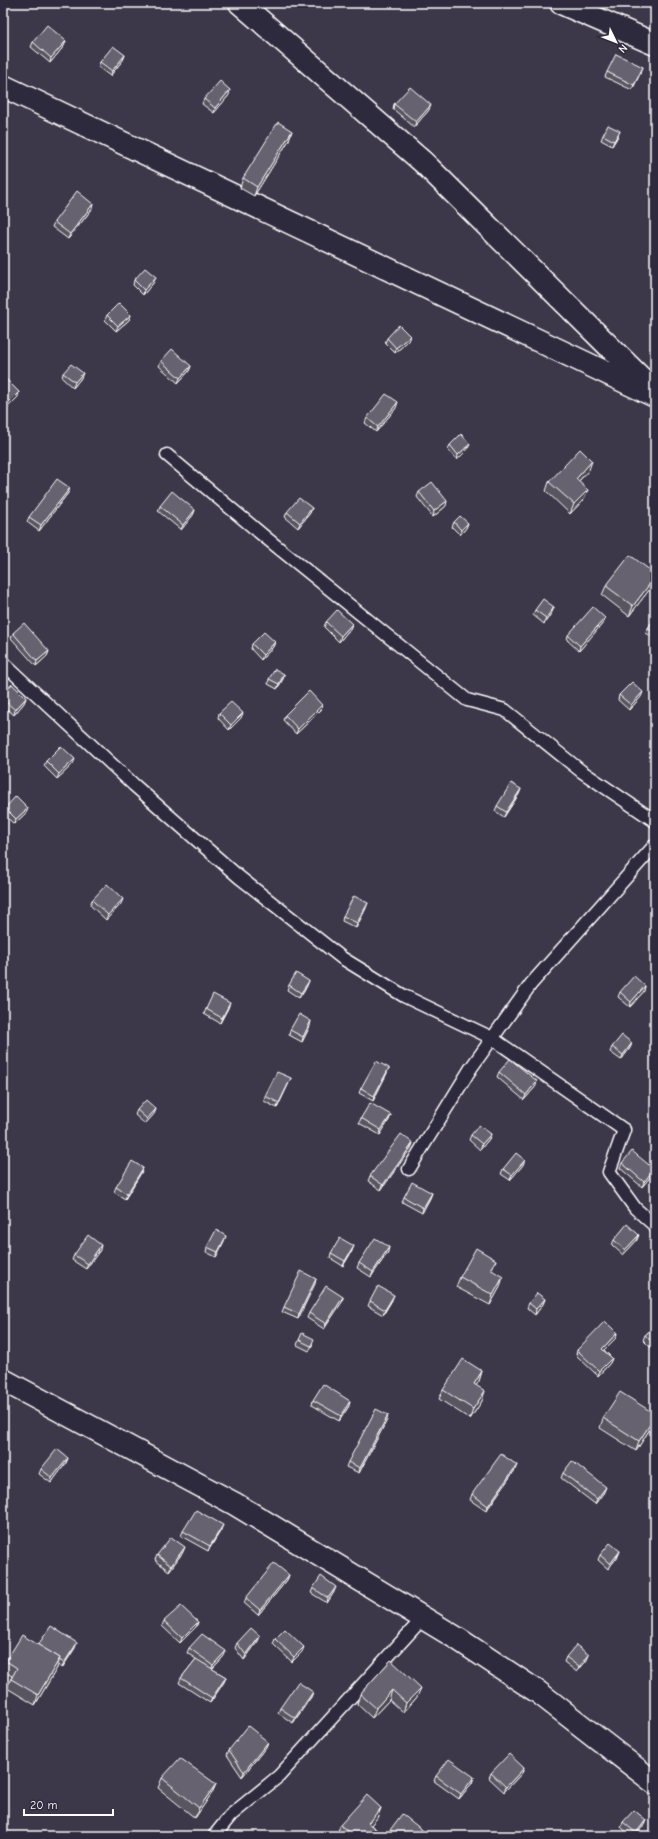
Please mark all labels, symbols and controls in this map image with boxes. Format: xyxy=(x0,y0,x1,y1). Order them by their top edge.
north arrow xyxy=(596,22,636,62)
text: N xyxy=(616,41,630,56)
scale bar xyxy=(24,1791,113,1817)
text: 20 m xyxy=(30,1798,58,1812)

